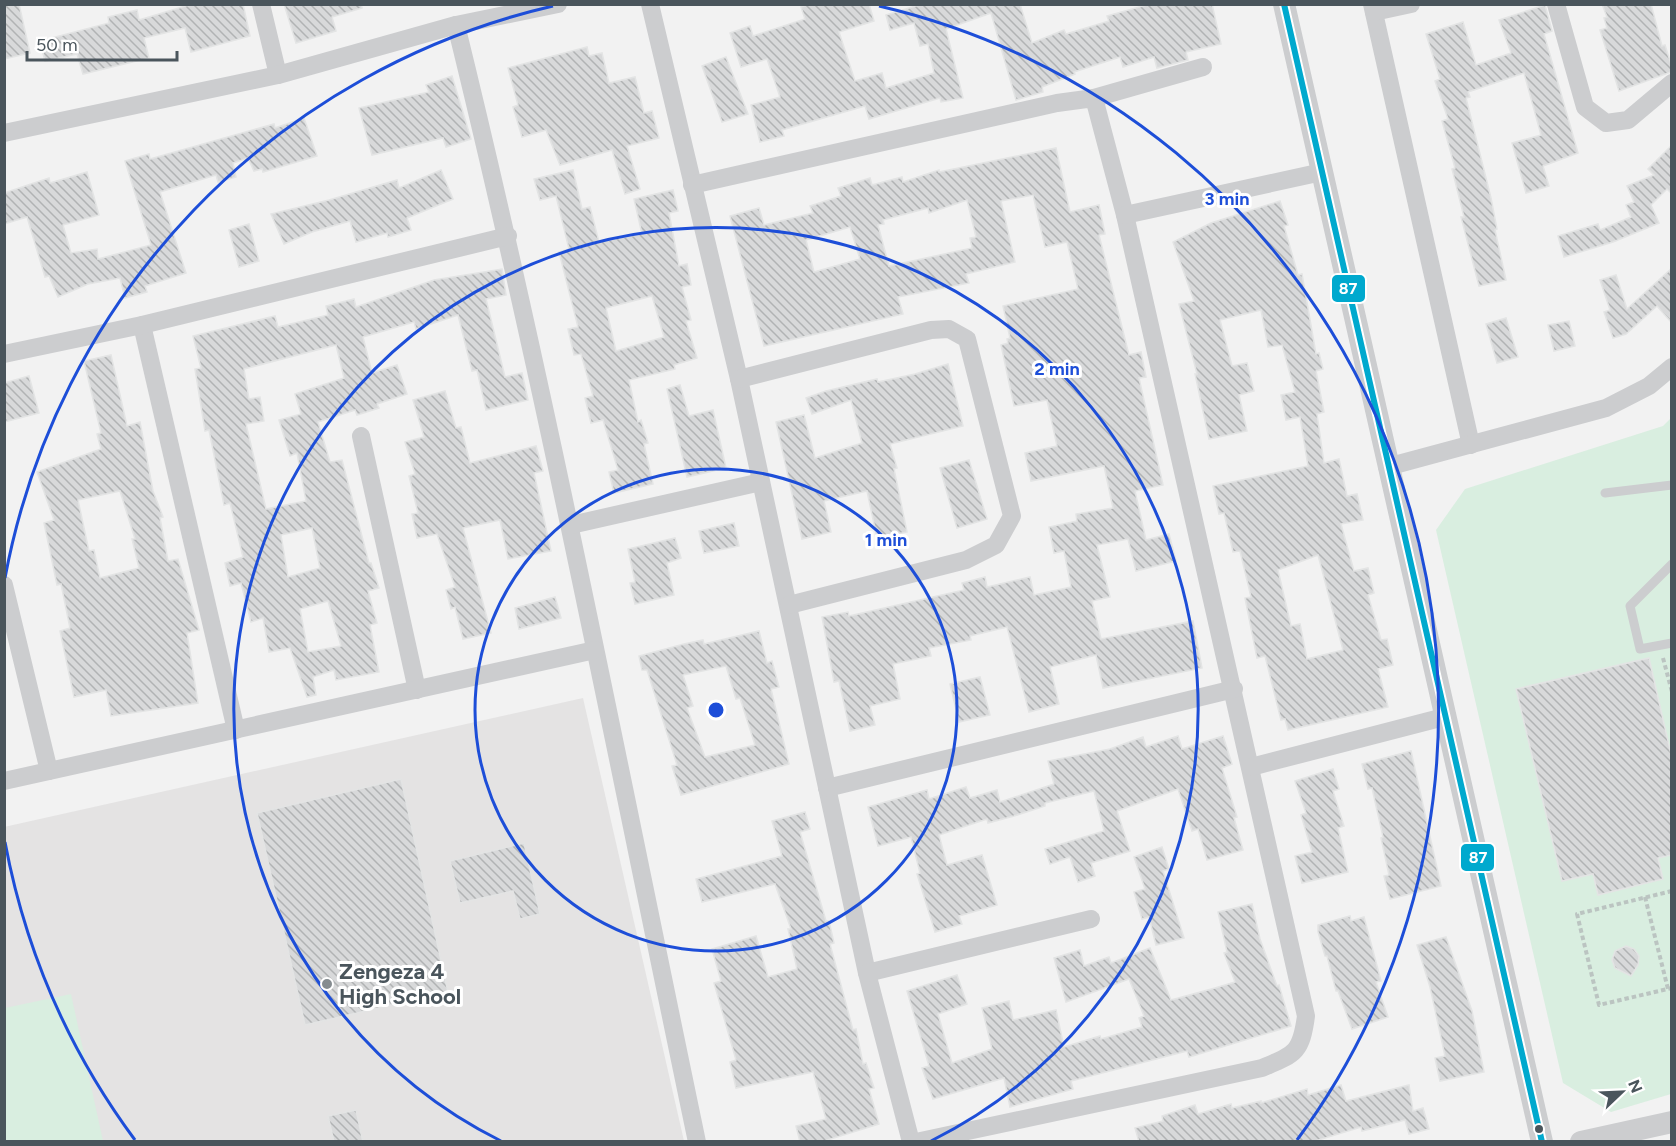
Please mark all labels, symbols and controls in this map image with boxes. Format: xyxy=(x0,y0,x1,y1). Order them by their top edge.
scale bar xyxy=(27,24,177,62)
text: 50 m xyxy=(36,34,78,56)
text: 3 min xyxy=(1205,188,1249,210)
line badge: 87 xyxy=(1331,274,1366,303)
text: 87 xyxy=(1339,279,1357,298)
text: 2 min xyxy=(1034,358,1080,380)
text: 1 min xyxy=(865,529,907,551)
centre of rings xyxy=(706,700,726,720)
line badge: 87 xyxy=(1460,843,1495,872)
text: 87 xyxy=(1469,848,1487,867)
place label: Zengeza 4 High School xyxy=(339,958,461,1010)
marker: Zengeza 4 High School xyxy=(320,977,334,991)
north arrow xyxy=(1592,1062,1652,1122)
text: N xyxy=(1624,1077,1647,1096)
unlabelled marker xyxy=(1533,1123,1545,1135)

